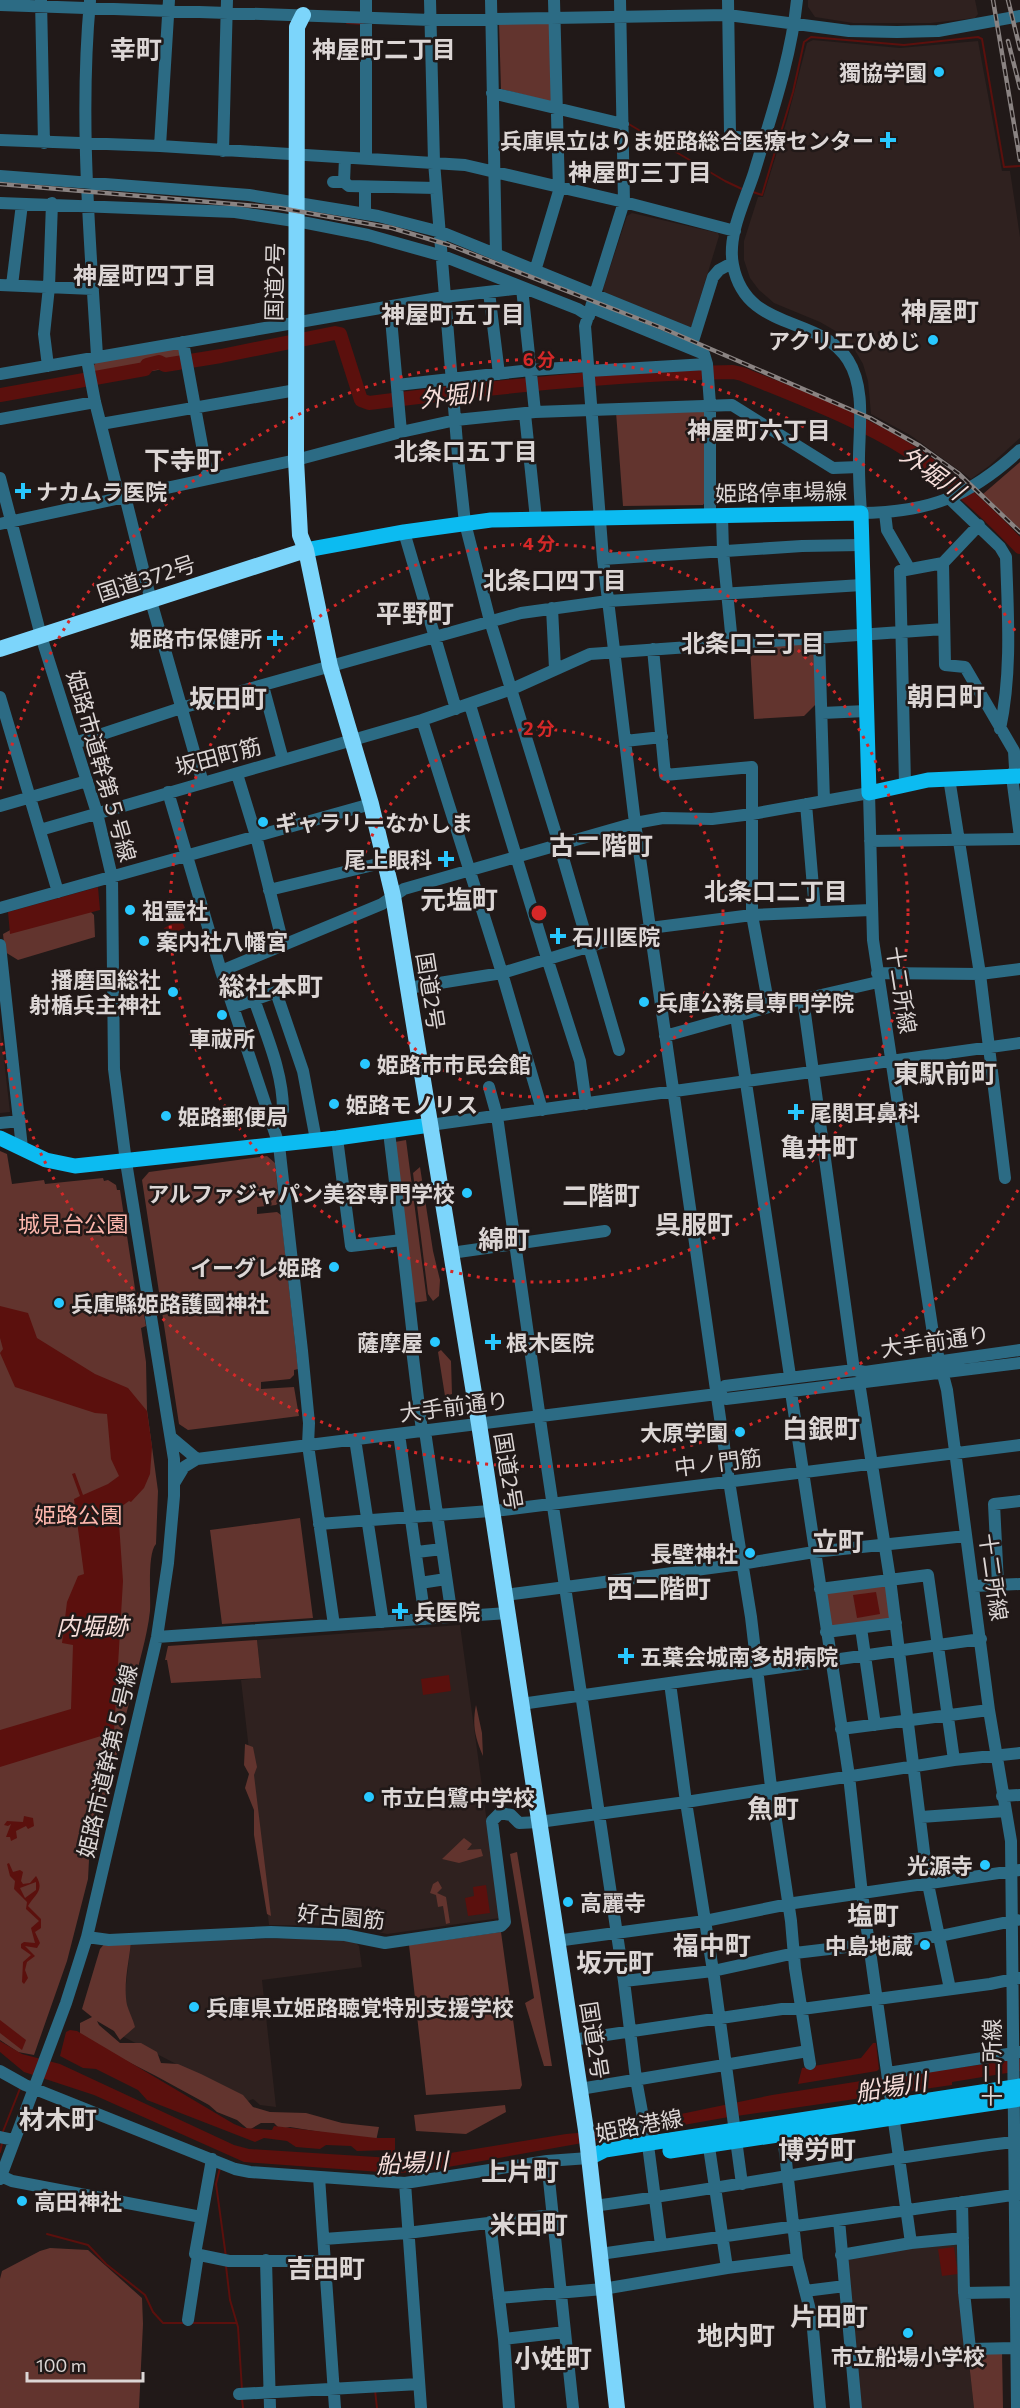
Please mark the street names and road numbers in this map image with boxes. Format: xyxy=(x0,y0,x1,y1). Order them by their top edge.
street label: 国道2号 xyxy=(260,243,288,321)
street label: 姫路停車場線 xyxy=(715,477,847,507)
street label: 国道372号 xyxy=(93,549,199,607)
street label: 姫路市道幹第５号線 xyxy=(62,667,142,865)
street label: 坂田町筋 xyxy=(172,732,264,780)
street label: 十二所線 xyxy=(882,944,922,1036)
street label: 国道2号 xyxy=(412,950,450,1032)
street label: 大手前通り xyxy=(879,1320,991,1362)
street label: 大手前通り xyxy=(398,1386,510,1426)
street label: 国道2号 xyxy=(490,1430,528,1512)
street label: 中ノ門筋 xyxy=(673,1443,763,1481)
street label: 十二所線 xyxy=(975,1532,1013,1622)
street label: 姫路市道幹第５号線 xyxy=(72,1661,142,1861)
street label: 好古園筋 xyxy=(296,1899,386,1933)
street label: 国道2号 xyxy=(576,1999,614,2081)
street label: 十二所線 xyxy=(978,2019,1005,2107)
street label: 姫路港線 xyxy=(593,2103,685,2147)

